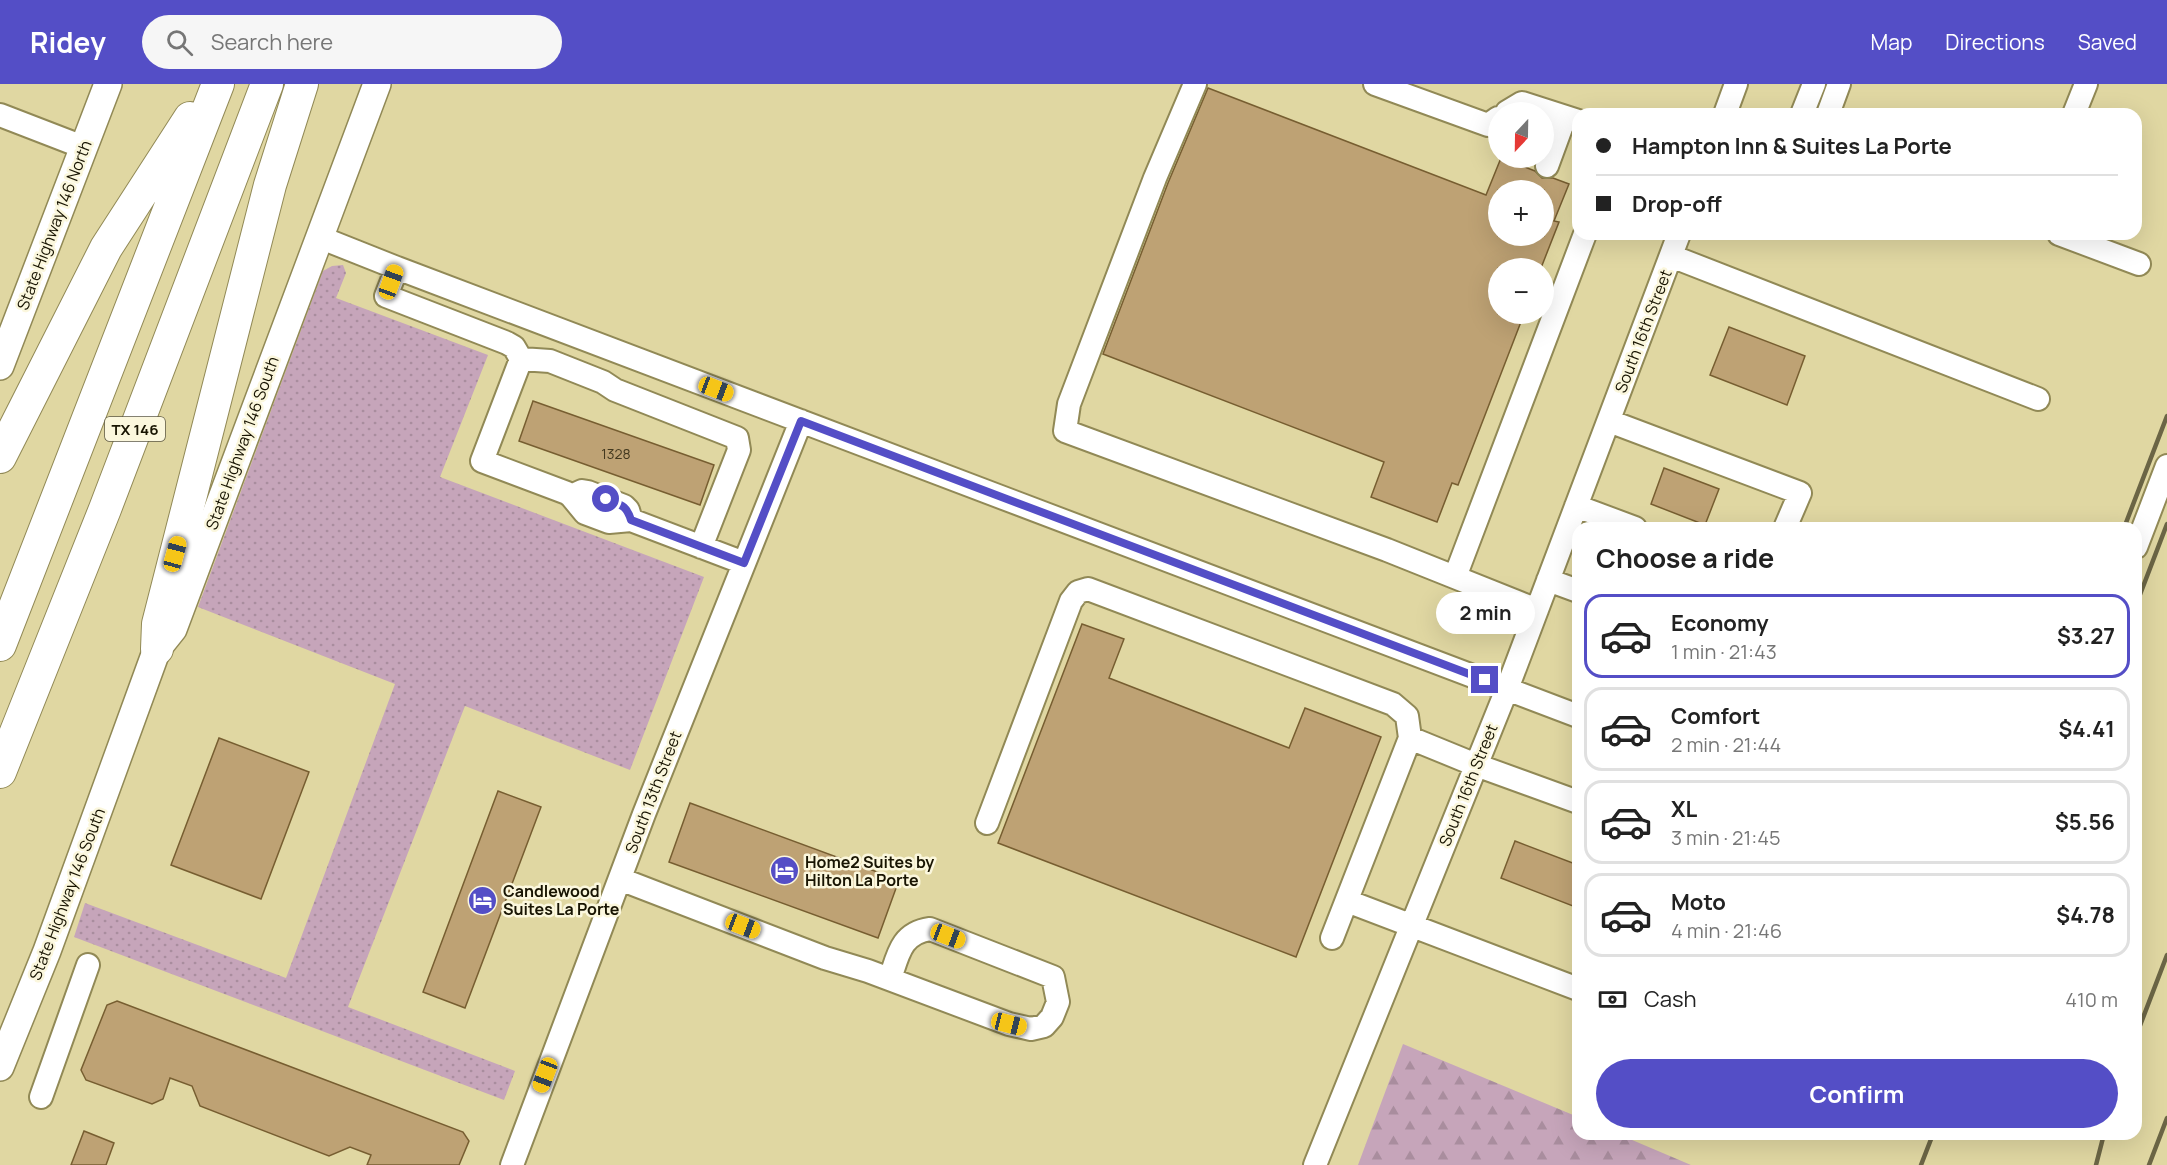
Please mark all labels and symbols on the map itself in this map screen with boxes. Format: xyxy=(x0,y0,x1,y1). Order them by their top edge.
north arrow xyxy=(1488,102,1554,168)
street label: State Highway 146 North xyxy=(11,137,97,313)
car xyxy=(376,262,406,302)
street label: South 16th Street xyxy=(1609,266,1677,396)
street label: State Highway 146 South xyxy=(200,353,284,533)
car xyxy=(696,374,736,404)
road number: TX 146 xyxy=(105,417,165,441)
house number: 1328 xyxy=(601,444,631,463)
route start xyxy=(592,485,619,512)
car xyxy=(162,534,188,574)
callout: 2 min xyxy=(1436,593,1534,635)
route end xyxy=(1471,666,1498,693)
street label: South 16th Street xyxy=(1433,721,1503,849)
street label: South 13th Street xyxy=(620,728,686,856)
street label: State Highway 146 South xyxy=(24,805,110,983)
place label: Home2 Suites by Hilton La Porte xyxy=(805,851,934,891)
hotel icon: Home2 Suites by Hilton La Porte xyxy=(768,855,800,887)
place label: Candlewood Suites La Porte xyxy=(503,880,620,920)
hotel icon: Candlewood Suites La Porte xyxy=(466,884,498,916)
car xyxy=(723,911,763,941)
car xyxy=(928,921,968,951)
car xyxy=(989,1011,1029,1037)
car xyxy=(530,1055,560,1095)

